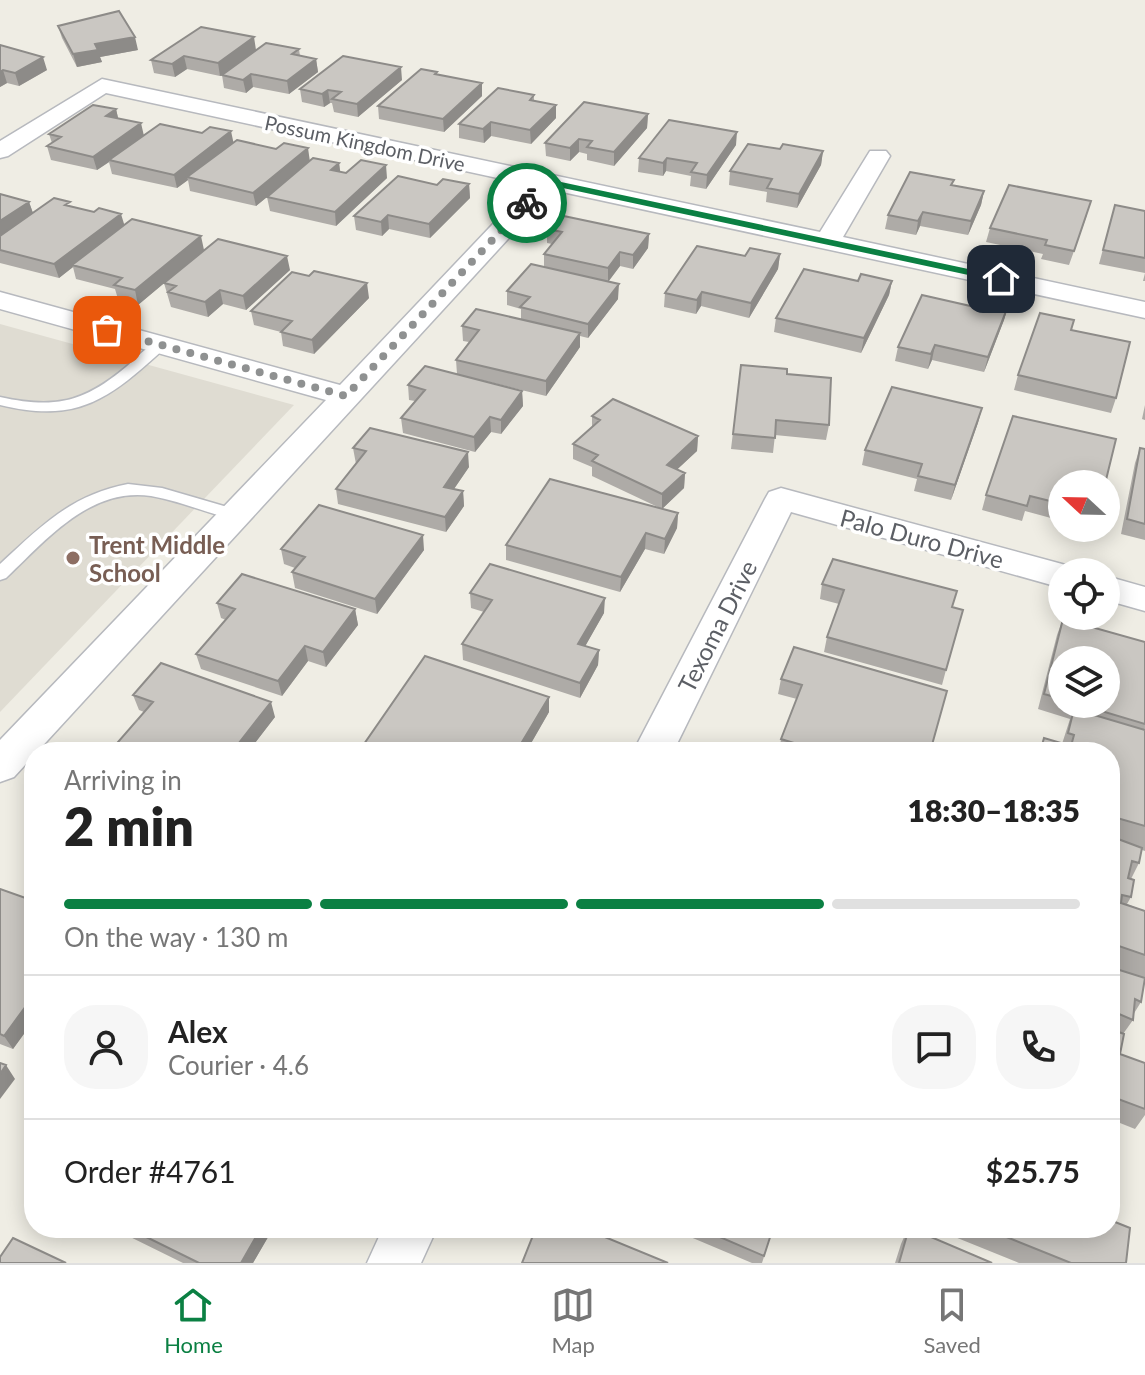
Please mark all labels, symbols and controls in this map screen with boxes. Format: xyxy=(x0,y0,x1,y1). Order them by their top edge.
street label: Possum Kingdom Drive xyxy=(263,110,467,176)
courier xyxy=(487,163,567,243)
icon: bike xyxy=(505,181,549,225)
pin xyxy=(967,245,1035,313)
icon: home xyxy=(979,257,1023,301)
pin xyxy=(73,296,141,364)
icon: bag xyxy=(85,308,129,352)
north arrow xyxy=(1048,470,1120,542)
map controls xyxy=(1048,470,1120,718)
street label: Palo Duro Drive xyxy=(837,502,1007,574)
place label: Trent Middle School xyxy=(89,530,225,587)
marker: Trent Middle School xyxy=(64,549,82,567)
street label: Texoma Drive xyxy=(671,555,763,697)
button: locate xyxy=(1048,558,1120,630)
button: layers xyxy=(1048,646,1120,718)
text: Arriving in xyxy=(64,764,182,796)
text: 18:30–18:35 xyxy=(907,792,1080,828)
text: 2 min xyxy=(64,795,194,857)
text: On the way · 130 m xyxy=(64,921,288,953)
button: person xyxy=(64,1005,148,1089)
button: chat xyxy=(892,1005,976,1089)
button: phone xyxy=(996,1005,1080,1089)
text: Alex xyxy=(168,1013,228,1049)
text: Courier · 4.6 xyxy=(168,1049,309,1081)
text: Order #4761 xyxy=(64,1153,236,1189)
text: $25.75 xyxy=(986,1153,1080,1189)
tab: Home xyxy=(164,1283,223,1358)
tab: Map xyxy=(551,1283,595,1358)
tab: Saved xyxy=(923,1283,981,1358)

